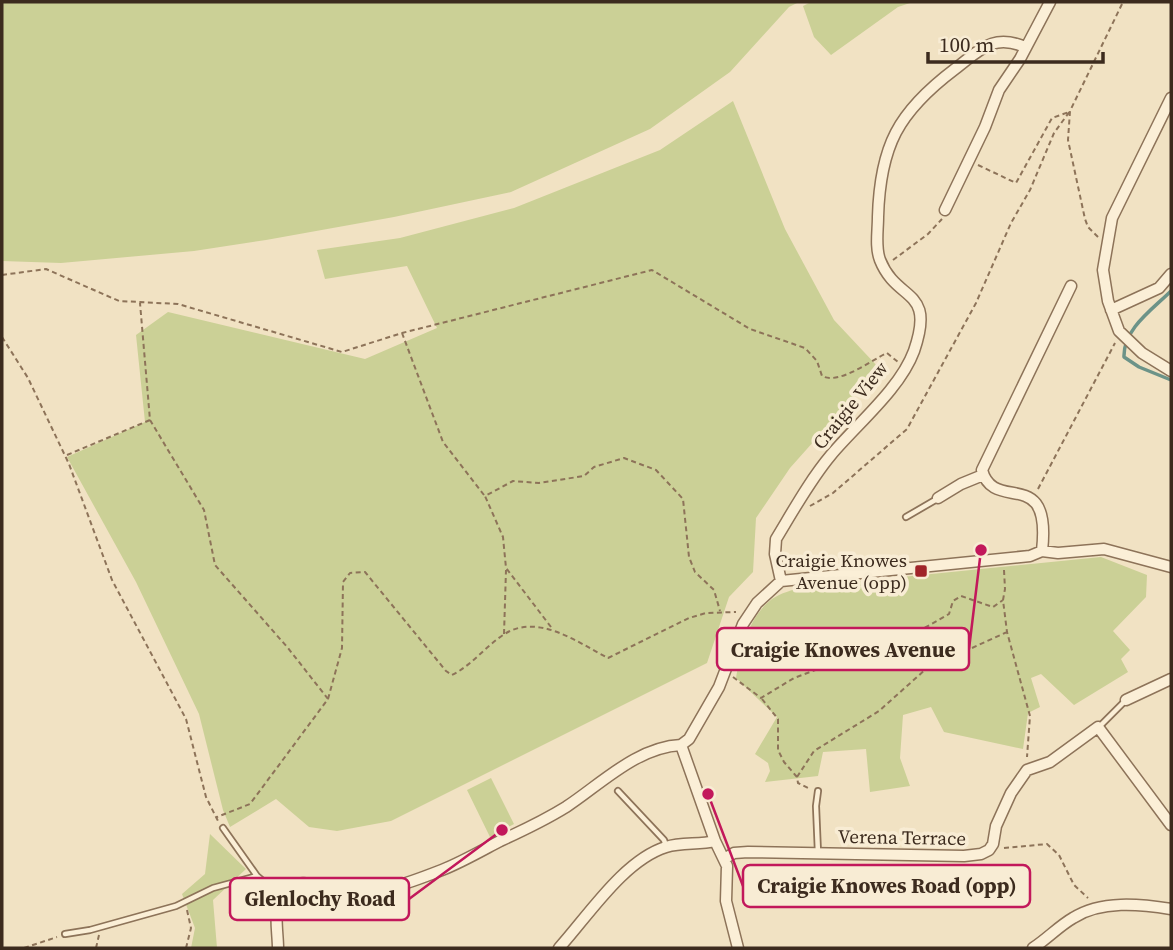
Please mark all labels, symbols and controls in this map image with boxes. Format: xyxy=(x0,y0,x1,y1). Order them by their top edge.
scale bar xyxy=(928,21,1103,65)
text: 100 m xyxy=(939,30,994,59)
street label: Craigie View xyxy=(807,355,894,454)
place label: Craigie Knowes Avenue (opp) xyxy=(776,547,907,595)
marker: Craigie Knowes Avenue (opp) xyxy=(913,563,929,579)
callout: Craigie Knowes Avenue xyxy=(717,628,969,670)
text: Craigie Knowes Avenue xyxy=(731,635,955,664)
street label: Verena Terrace xyxy=(838,823,966,851)
callout: Craigie Knowes Road (opp) xyxy=(743,865,1030,907)
text: Craigie Knowes Road (opp) xyxy=(757,871,1017,900)
callout: Glenlochy Road xyxy=(230,878,409,920)
text: Glenlochy Road xyxy=(244,884,396,913)

